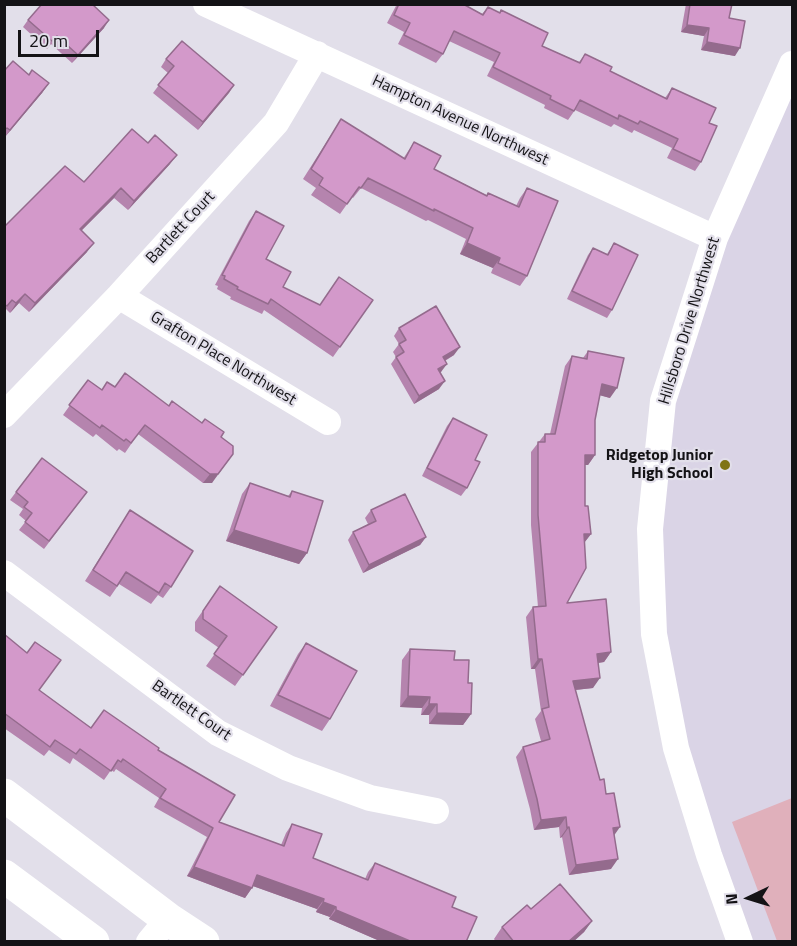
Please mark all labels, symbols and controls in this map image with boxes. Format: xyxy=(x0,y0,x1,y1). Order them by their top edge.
scale bar xyxy=(21,18,102,56)
text: 20 m xyxy=(29,27,68,54)
street label: Hampton Avenue Northwest xyxy=(369,72,551,170)
street label: Bartlett Court xyxy=(143,188,219,268)
street label: Hillsboro Drive Northwest xyxy=(655,235,725,407)
street label: Grafton Place Northwest xyxy=(147,308,299,410)
place label: Ridgetop Junior High School xyxy=(606,446,713,484)
marker: Ridgetop Junior High School xyxy=(718,458,732,472)
street label: Bartlett Court xyxy=(148,677,234,745)
north arrow xyxy=(719,868,779,928)
text: N xyxy=(719,893,743,906)

